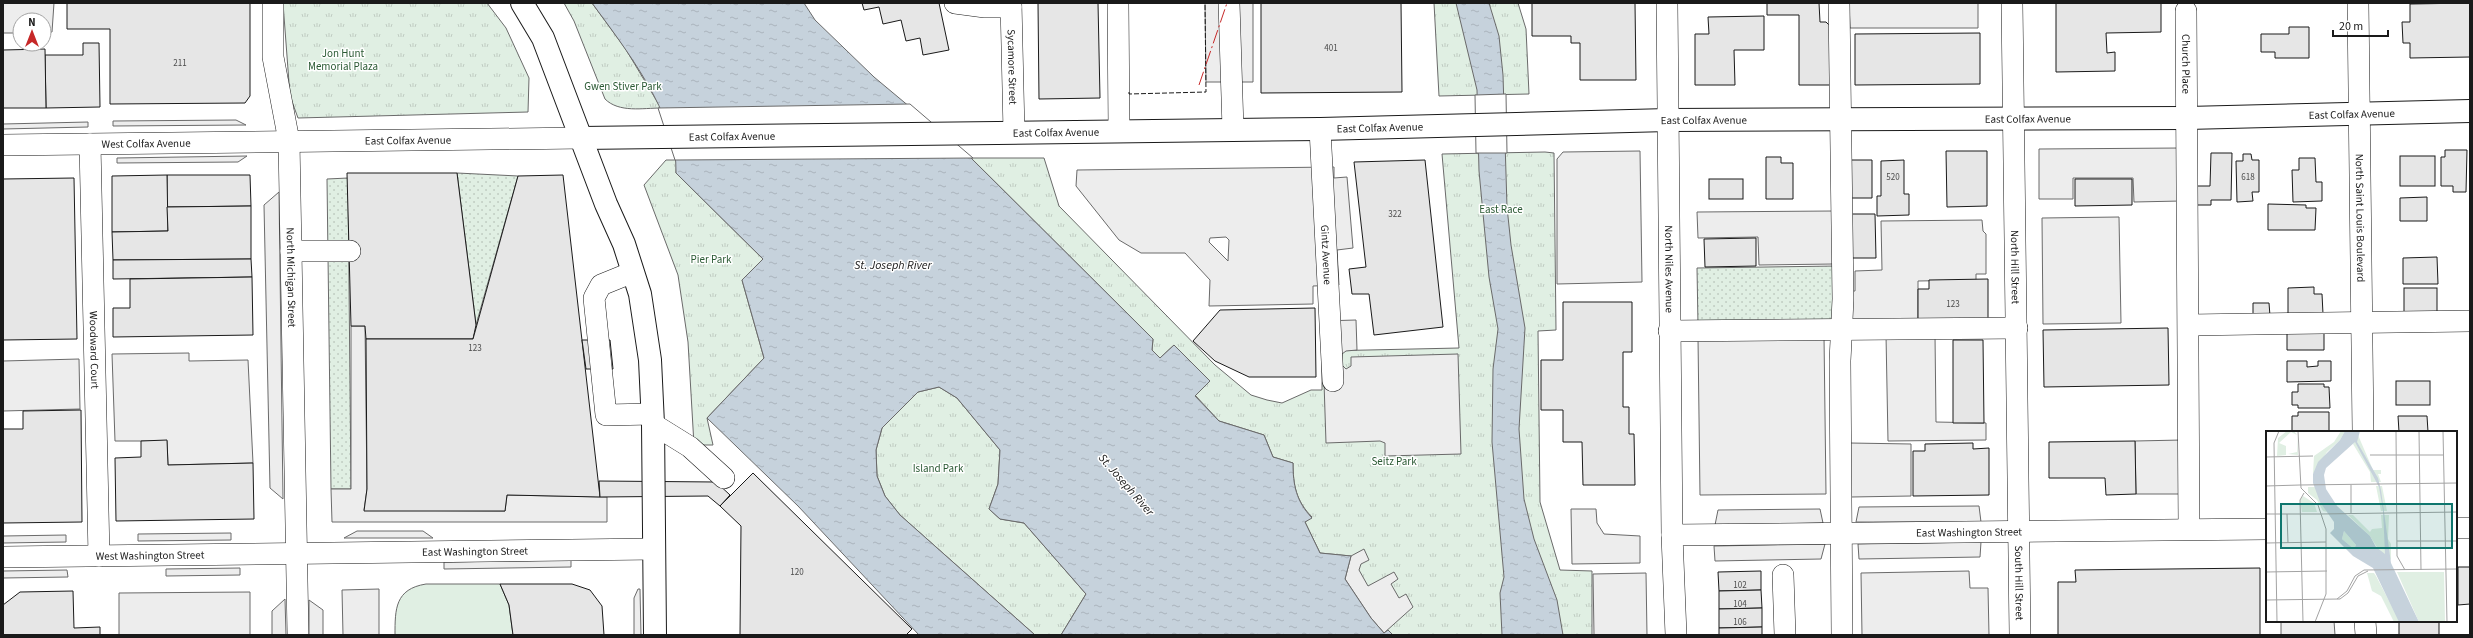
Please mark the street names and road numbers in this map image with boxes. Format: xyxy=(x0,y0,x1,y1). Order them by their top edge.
street label: Sycamore Street xyxy=(1004,29,1021,105)
street label: Church Place xyxy=(2179,34,2194,95)
street label: East Colfax Avenue xyxy=(2308,105,2396,122)
street label: East Colfax Avenue xyxy=(1985,111,2072,126)
street label: East Colfax Avenue xyxy=(1660,112,1748,128)
street label: East Colfax Avenue xyxy=(1337,119,1424,136)
street label: East Colfax Avenue xyxy=(1013,124,1100,140)
street label: East Colfax Avenue xyxy=(689,128,776,144)
street label: East Colfax Avenue xyxy=(365,132,452,148)
street label: West Colfax Avenue xyxy=(101,135,191,151)
street label: North Saint Louis Boulevard xyxy=(2352,154,2369,282)
street label: Gintz Avenue xyxy=(1317,224,1336,286)
street label: North Niles Avenue xyxy=(1662,225,1677,313)
street label: North Michigan Street xyxy=(283,227,300,328)
street label: North Hill Street xyxy=(2007,230,2023,304)
street label: Woodward Court xyxy=(86,311,103,389)
street label: East Washington Street xyxy=(1916,524,2022,540)
street label: East Washington Street xyxy=(422,543,528,559)
street label: South Hill Street xyxy=(2011,545,2027,621)
street label: West Washington Street xyxy=(96,547,205,563)

